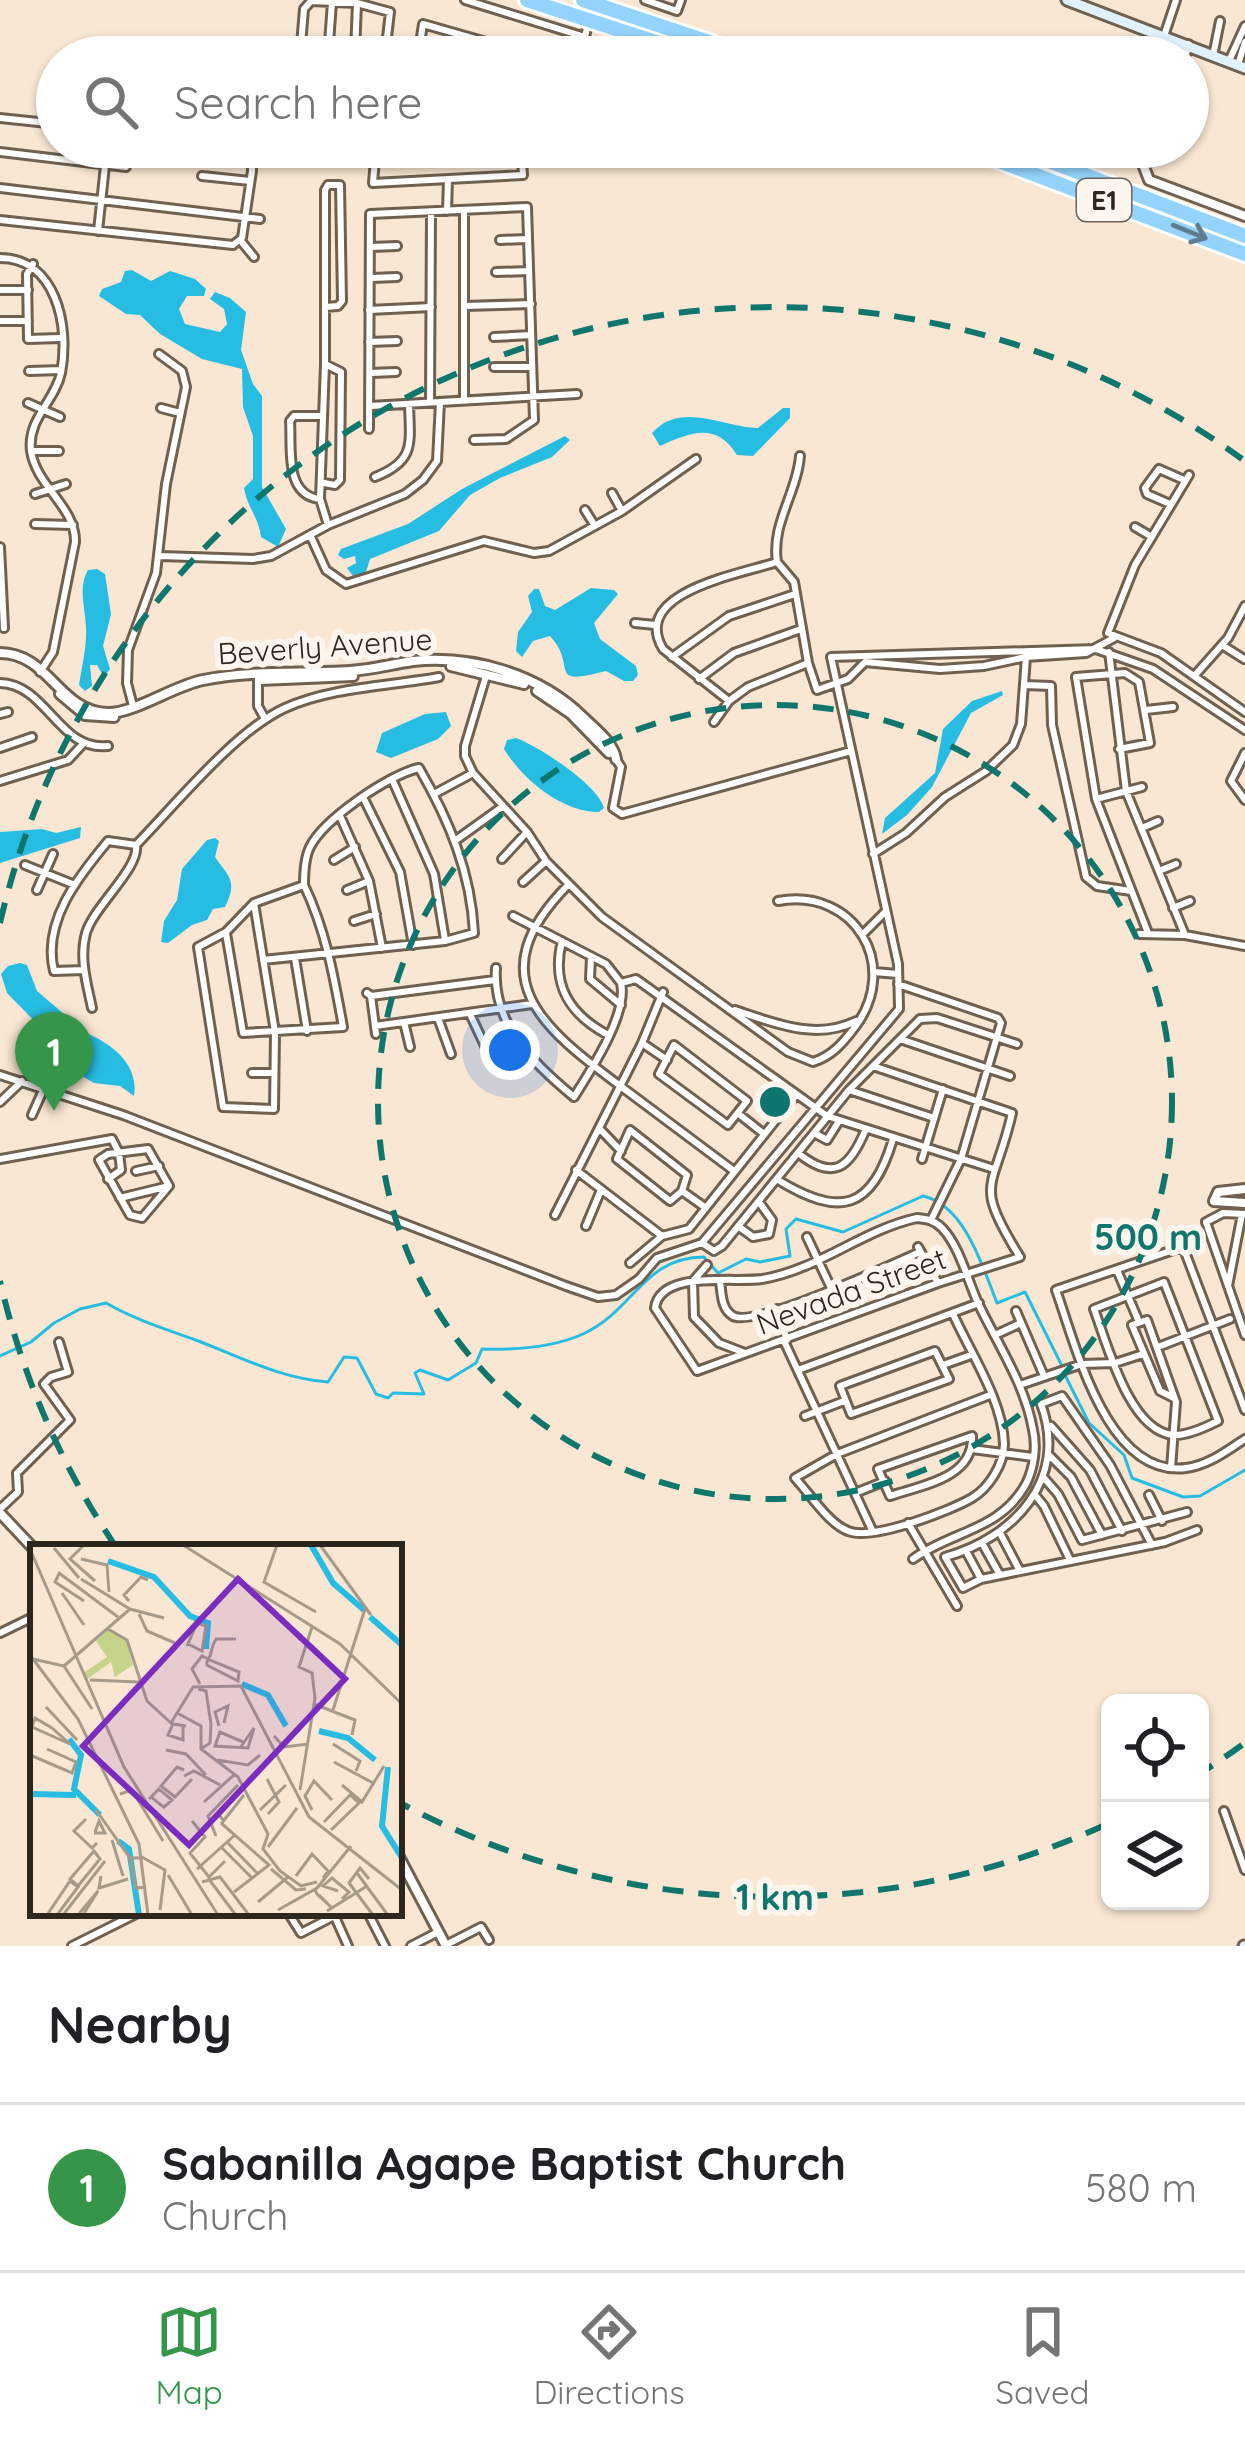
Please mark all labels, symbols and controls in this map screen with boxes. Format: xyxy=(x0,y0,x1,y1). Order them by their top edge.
search box xyxy=(36,36,1209,168)
icon: search xyxy=(78,69,144,135)
text: Search here xyxy=(174,74,422,130)
road number: E1 xyxy=(1077,179,1131,221)
one-way arrow xyxy=(1170,223,1207,244)
street label: Beverly Avenue xyxy=(217,620,433,672)
pin: 1 xyxy=(15,1012,93,1111)
your location xyxy=(480,1020,540,1080)
centre of rings xyxy=(754,1081,796,1123)
text: 500 m xyxy=(1094,1214,1202,1259)
street label: Nevada Street xyxy=(751,1239,951,1343)
inset map xyxy=(30,1544,402,1916)
map controls xyxy=(1101,1694,1209,1910)
button: locate xyxy=(1101,1694,1209,1802)
button: layers xyxy=(1101,1802,1209,1910)
text: 1 km xyxy=(736,1874,814,1919)
text: Nearby xyxy=(48,1992,232,2056)
text: Sabanilla Agape Baptist Church xyxy=(162,2135,846,2191)
text: 1 xyxy=(79,2163,95,2212)
text: 580 m xyxy=(1085,2163,1197,2212)
text: Church xyxy=(162,2191,288,2240)
tab: Map xyxy=(155,2299,223,2412)
tab: Directions xyxy=(533,2299,685,2412)
tab: Saved xyxy=(996,2299,1090,2412)

